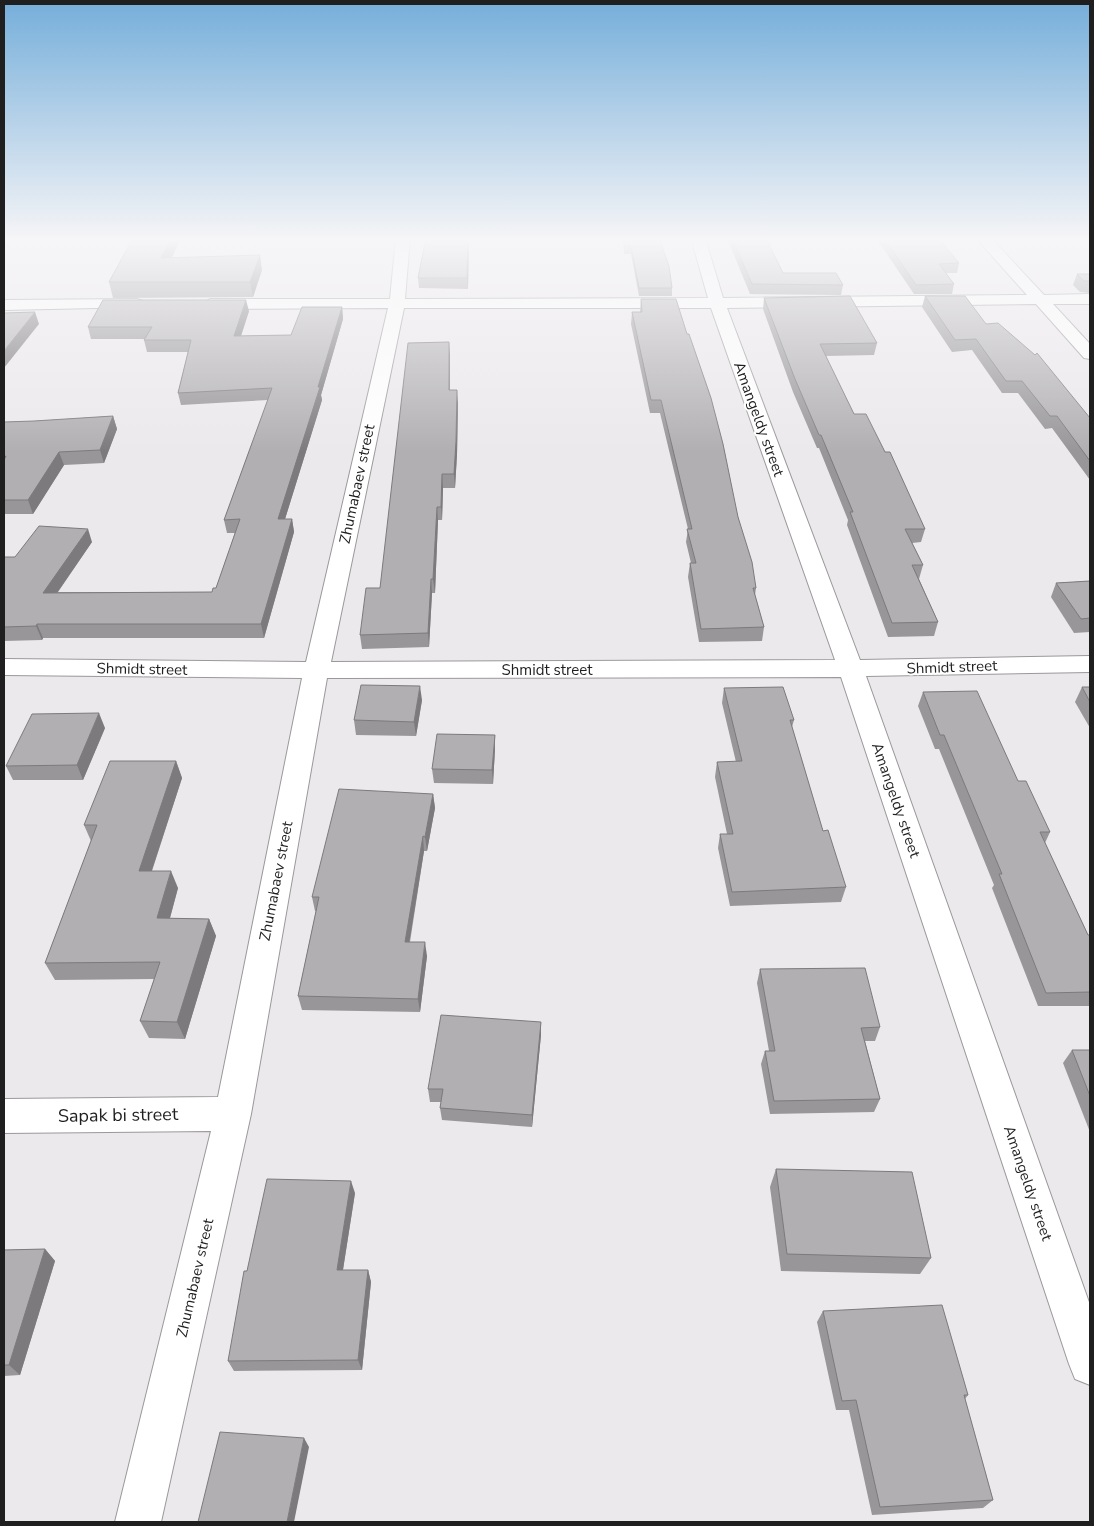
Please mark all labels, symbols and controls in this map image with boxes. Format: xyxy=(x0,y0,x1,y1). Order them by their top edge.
street label: Amangeldy street xyxy=(729,359,789,480)
street label: Zhumabaev street xyxy=(335,422,380,546)
street label: Shmidt street xyxy=(906,655,998,679)
street label: Shmidt street xyxy=(96,658,188,680)
street label: Shmidt street xyxy=(502,660,593,680)
street label: Amangeldy street xyxy=(867,740,925,861)
street label: Zhumabaev street xyxy=(255,819,298,943)
street label: Sapak bi street xyxy=(58,1102,179,1128)
street label: Amangeldy street xyxy=(999,1123,1057,1244)
street label: Zhumabaev street xyxy=(172,1216,219,1339)

